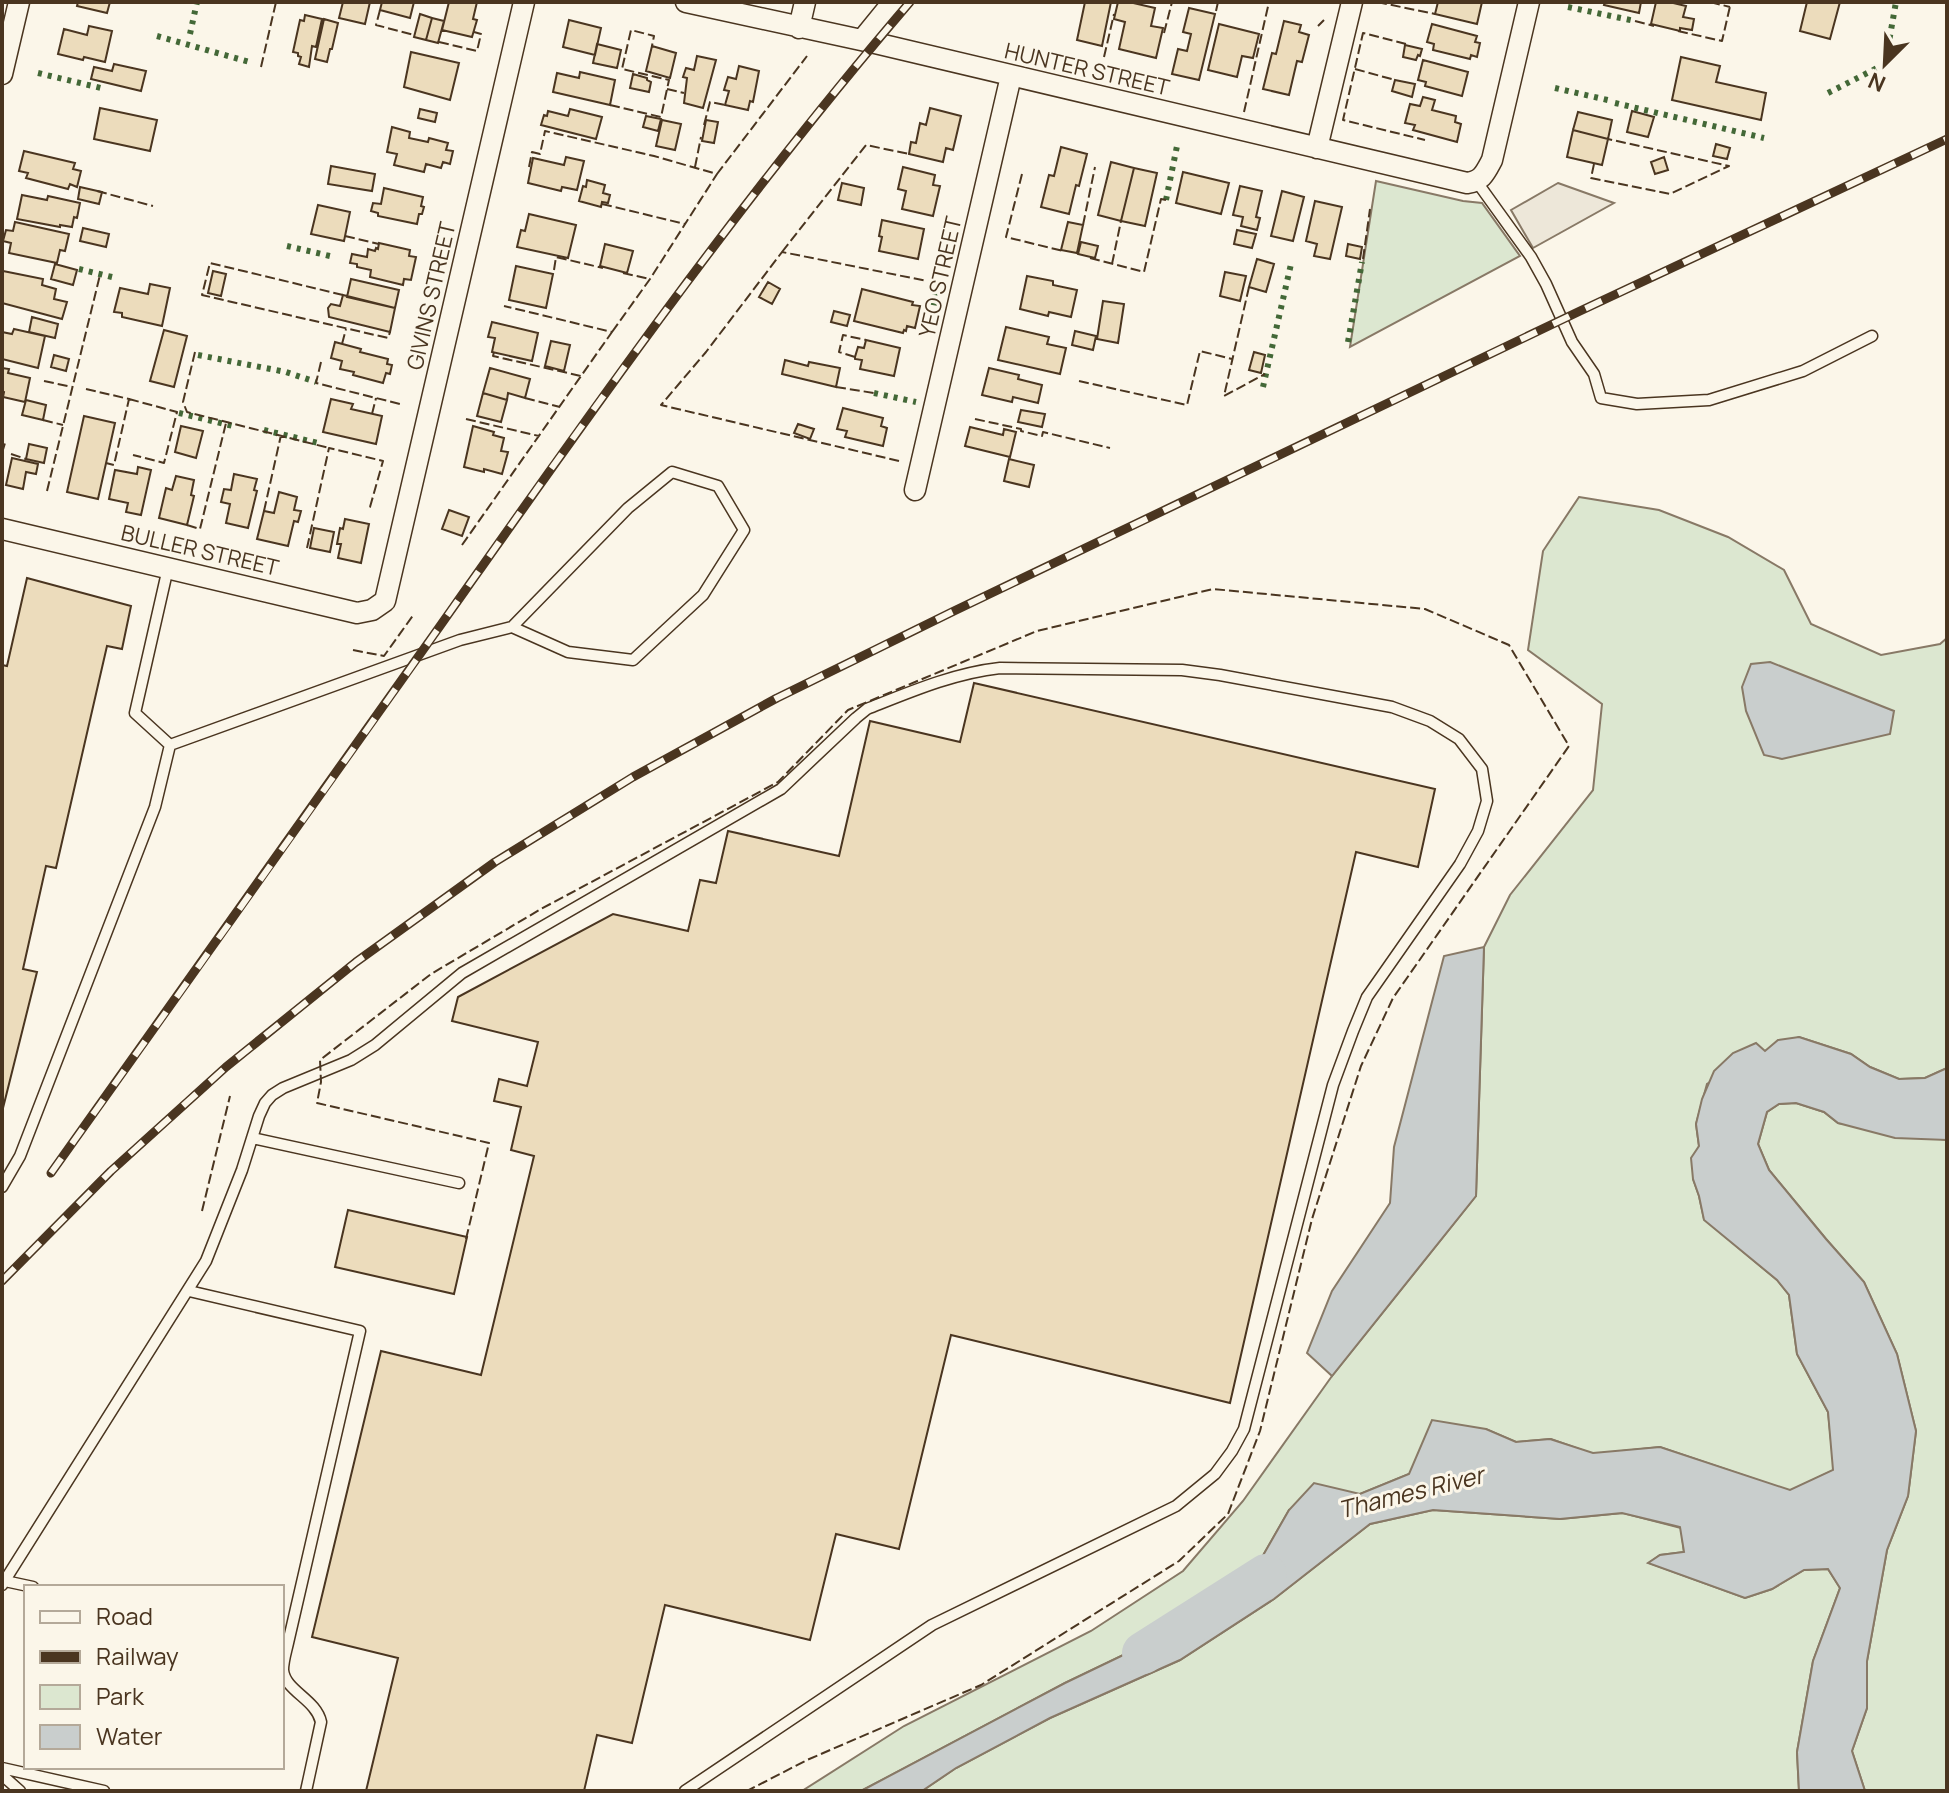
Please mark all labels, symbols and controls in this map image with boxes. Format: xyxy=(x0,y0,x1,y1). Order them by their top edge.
north arrow xyxy=(1845,24,1925,104)
street label: HUNTER STREET xyxy=(1002,35,1172,103)
text: N xyxy=(1864,65,1890,99)
street label: YEO STREET xyxy=(912,214,968,340)
street label: GIVINS STREET xyxy=(399,219,463,373)
street label: BULLER STREET xyxy=(118,517,282,583)
water label: Thames River xyxy=(1334,1457,1490,1526)
legend xyxy=(24,1585,284,1769)
text: Road xyxy=(96,1599,153,1632)
text: Railway xyxy=(96,1639,179,1672)
text: Park xyxy=(96,1679,145,1712)
text: Water xyxy=(96,1719,163,1752)

